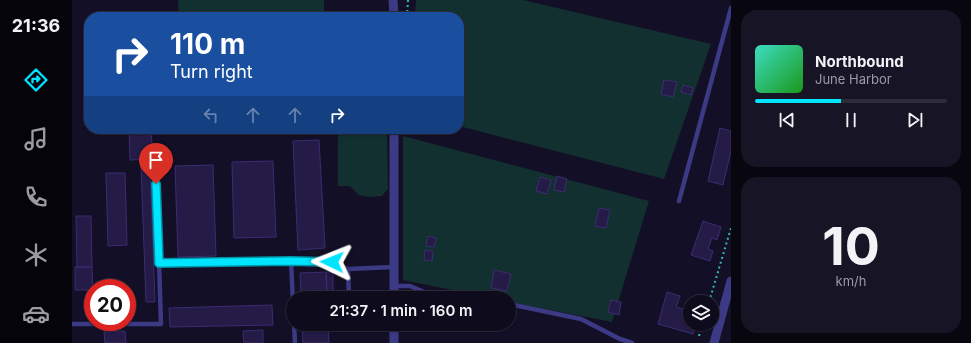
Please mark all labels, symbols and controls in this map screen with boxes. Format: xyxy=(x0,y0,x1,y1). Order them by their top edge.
text: 21:36 xyxy=(12,15,60,36)
text: 110 m xyxy=(170,27,245,61)
icon: right xyxy=(104,28,156,80)
text: Northbound xyxy=(815,52,904,71)
text: Turn right xyxy=(170,61,253,82)
icon: directions xyxy=(22,66,50,94)
text: June Harbor xyxy=(815,71,892,87)
icon: left xyxy=(200,104,222,126)
icon: ahead xyxy=(242,104,264,126)
icon: ahead xyxy=(284,104,306,126)
icon: right xyxy=(326,104,348,126)
icon: previous xyxy=(776,109,798,131)
icon: pause xyxy=(840,109,862,131)
icon: next xyxy=(904,109,926,131)
icon: music xyxy=(22,125,50,153)
pin xyxy=(139,143,173,184)
icon: arrive xyxy=(145,149,167,171)
icon: phone xyxy=(22,183,50,211)
text: 10 xyxy=(822,215,880,278)
icon: climate xyxy=(22,241,50,269)
position arrow xyxy=(311,241,353,283)
text: km/h xyxy=(836,273,866,289)
speed limit sign: 20 xyxy=(84,279,136,331)
map controls xyxy=(683,295,719,331)
button: layers xyxy=(683,295,719,331)
icon: car xyxy=(22,300,50,328)
text: 21:37 · 1 min · 160 m xyxy=(329,301,473,320)

